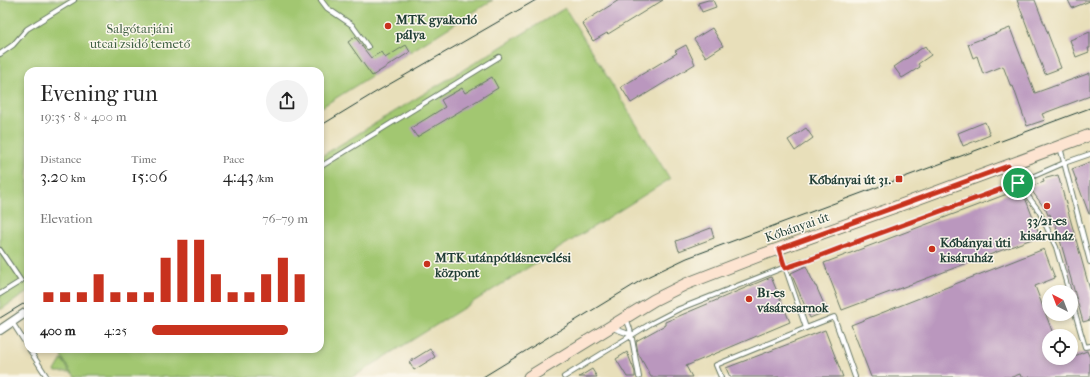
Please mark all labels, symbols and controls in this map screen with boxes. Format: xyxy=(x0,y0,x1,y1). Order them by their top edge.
place label: MTK gyakorló pálya xyxy=(395,12,478,43)
park label: Salgótarjáni utcai zsidó temető xyxy=(89,21,191,51)
marker: MTK gyakorló pálya xyxy=(383,21,393,31)
button: share xyxy=(266,80,308,122)
text: Evening run xyxy=(40,81,158,107)
text: 19:35 · 8 × 400 m xyxy=(40,109,127,124)
text: Distance xyxy=(40,153,81,166)
text: Time xyxy=(131,153,156,166)
text: Pace xyxy=(223,153,245,166)
text: 3.20 xyxy=(40,166,68,186)
text: 15:06 xyxy=(131,166,167,186)
text: 4:43 xyxy=(223,166,254,186)
pin xyxy=(1001,166,1035,200)
text: km xyxy=(68,172,86,185)
text: /km xyxy=(254,172,274,185)
place label: Kőbányai út 31. xyxy=(809,172,891,188)
icon: arrive xyxy=(1007,172,1029,194)
marker: Kőbányai út 31. xyxy=(894,174,904,184)
marker: 33/21-es kisáruház xyxy=(1042,201,1052,211)
street label: Kőbányai út xyxy=(763,209,831,245)
text: Elevation xyxy=(40,211,93,226)
text: 76–79 m xyxy=(262,211,308,226)
place label: 33/21-es kisáruház xyxy=(1019,213,1074,243)
place label: Kőbányai úti kisáruház xyxy=(939,235,1011,265)
marker: Kőbányai úti kisáruház xyxy=(927,244,937,254)
place label: MTK utánpótlásnevelési központ xyxy=(434,250,571,281)
marker: MTK utánpótlásnevelési központ xyxy=(422,259,432,269)
place label: B1-es vásárcsarnok xyxy=(756,285,830,315)
north arrow xyxy=(1042,285,1078,321)
map controls xyxy=(1042,285,1078,365)
marker: B1-es vásárcsarnok xyxy=(744,294,754,304)
text: 400 m xyxy=(40,323,76,338)
text: 4:25 xyxy=(104,323,127,338)
button: locate xyxy=(1042,329,1078,365)

